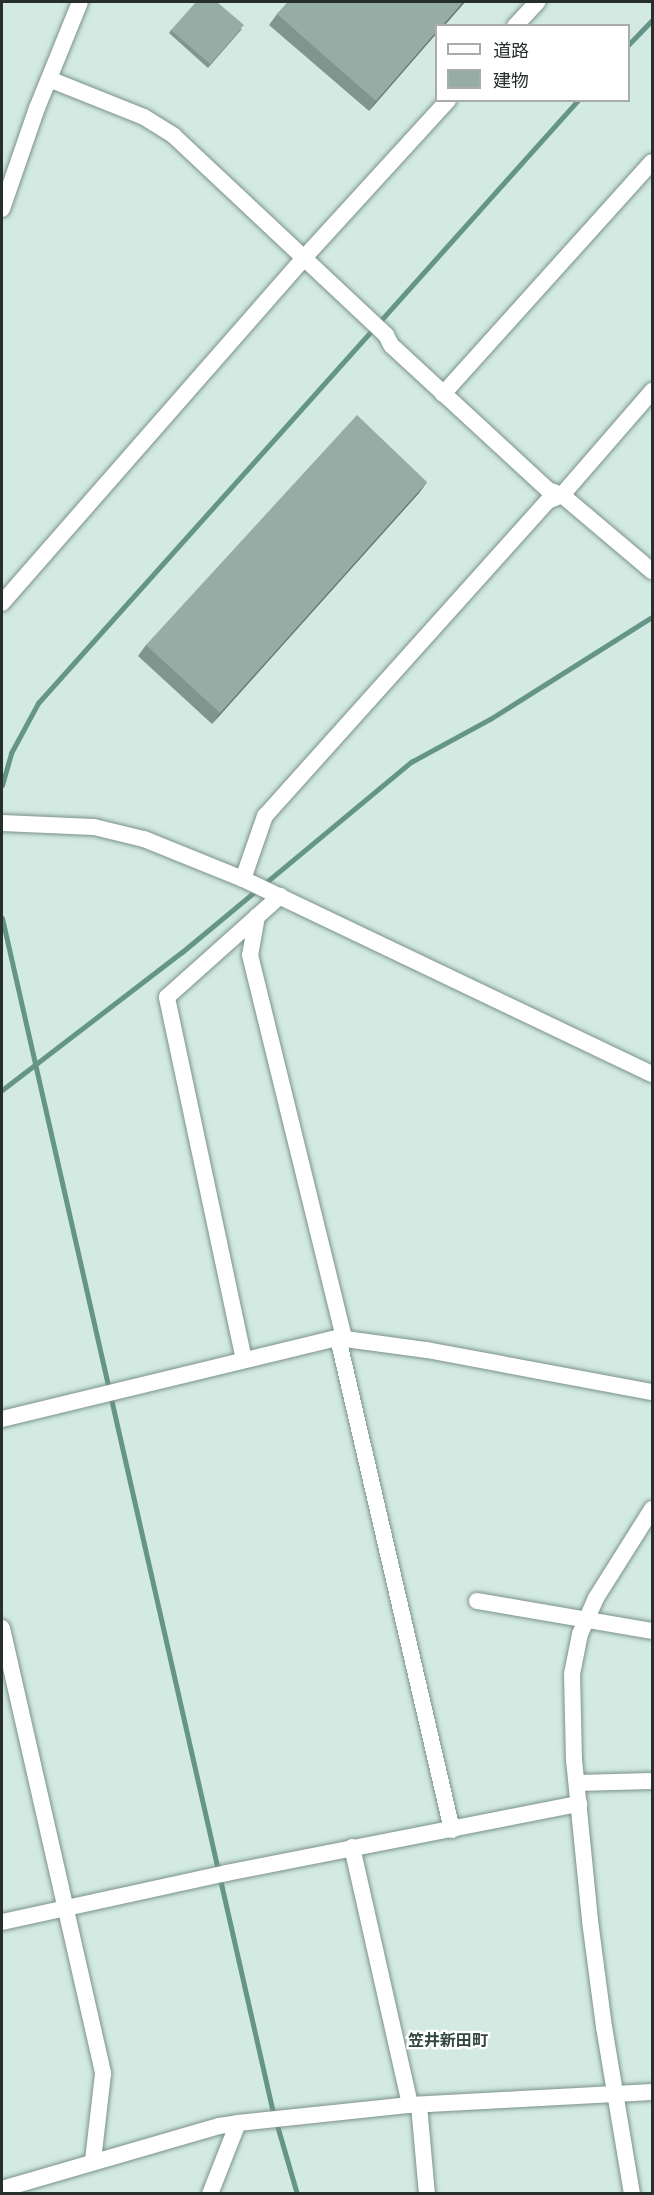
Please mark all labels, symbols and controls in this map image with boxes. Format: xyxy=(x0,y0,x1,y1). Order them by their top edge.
legend xyxy=(435,24,630,102)
text: 道路 xyxy=(493,40,529,61)
text: 建物 xyxy=(493,70,529,91)
district label: 笠井新田町 xyxy=(408,2030,488,2050)

